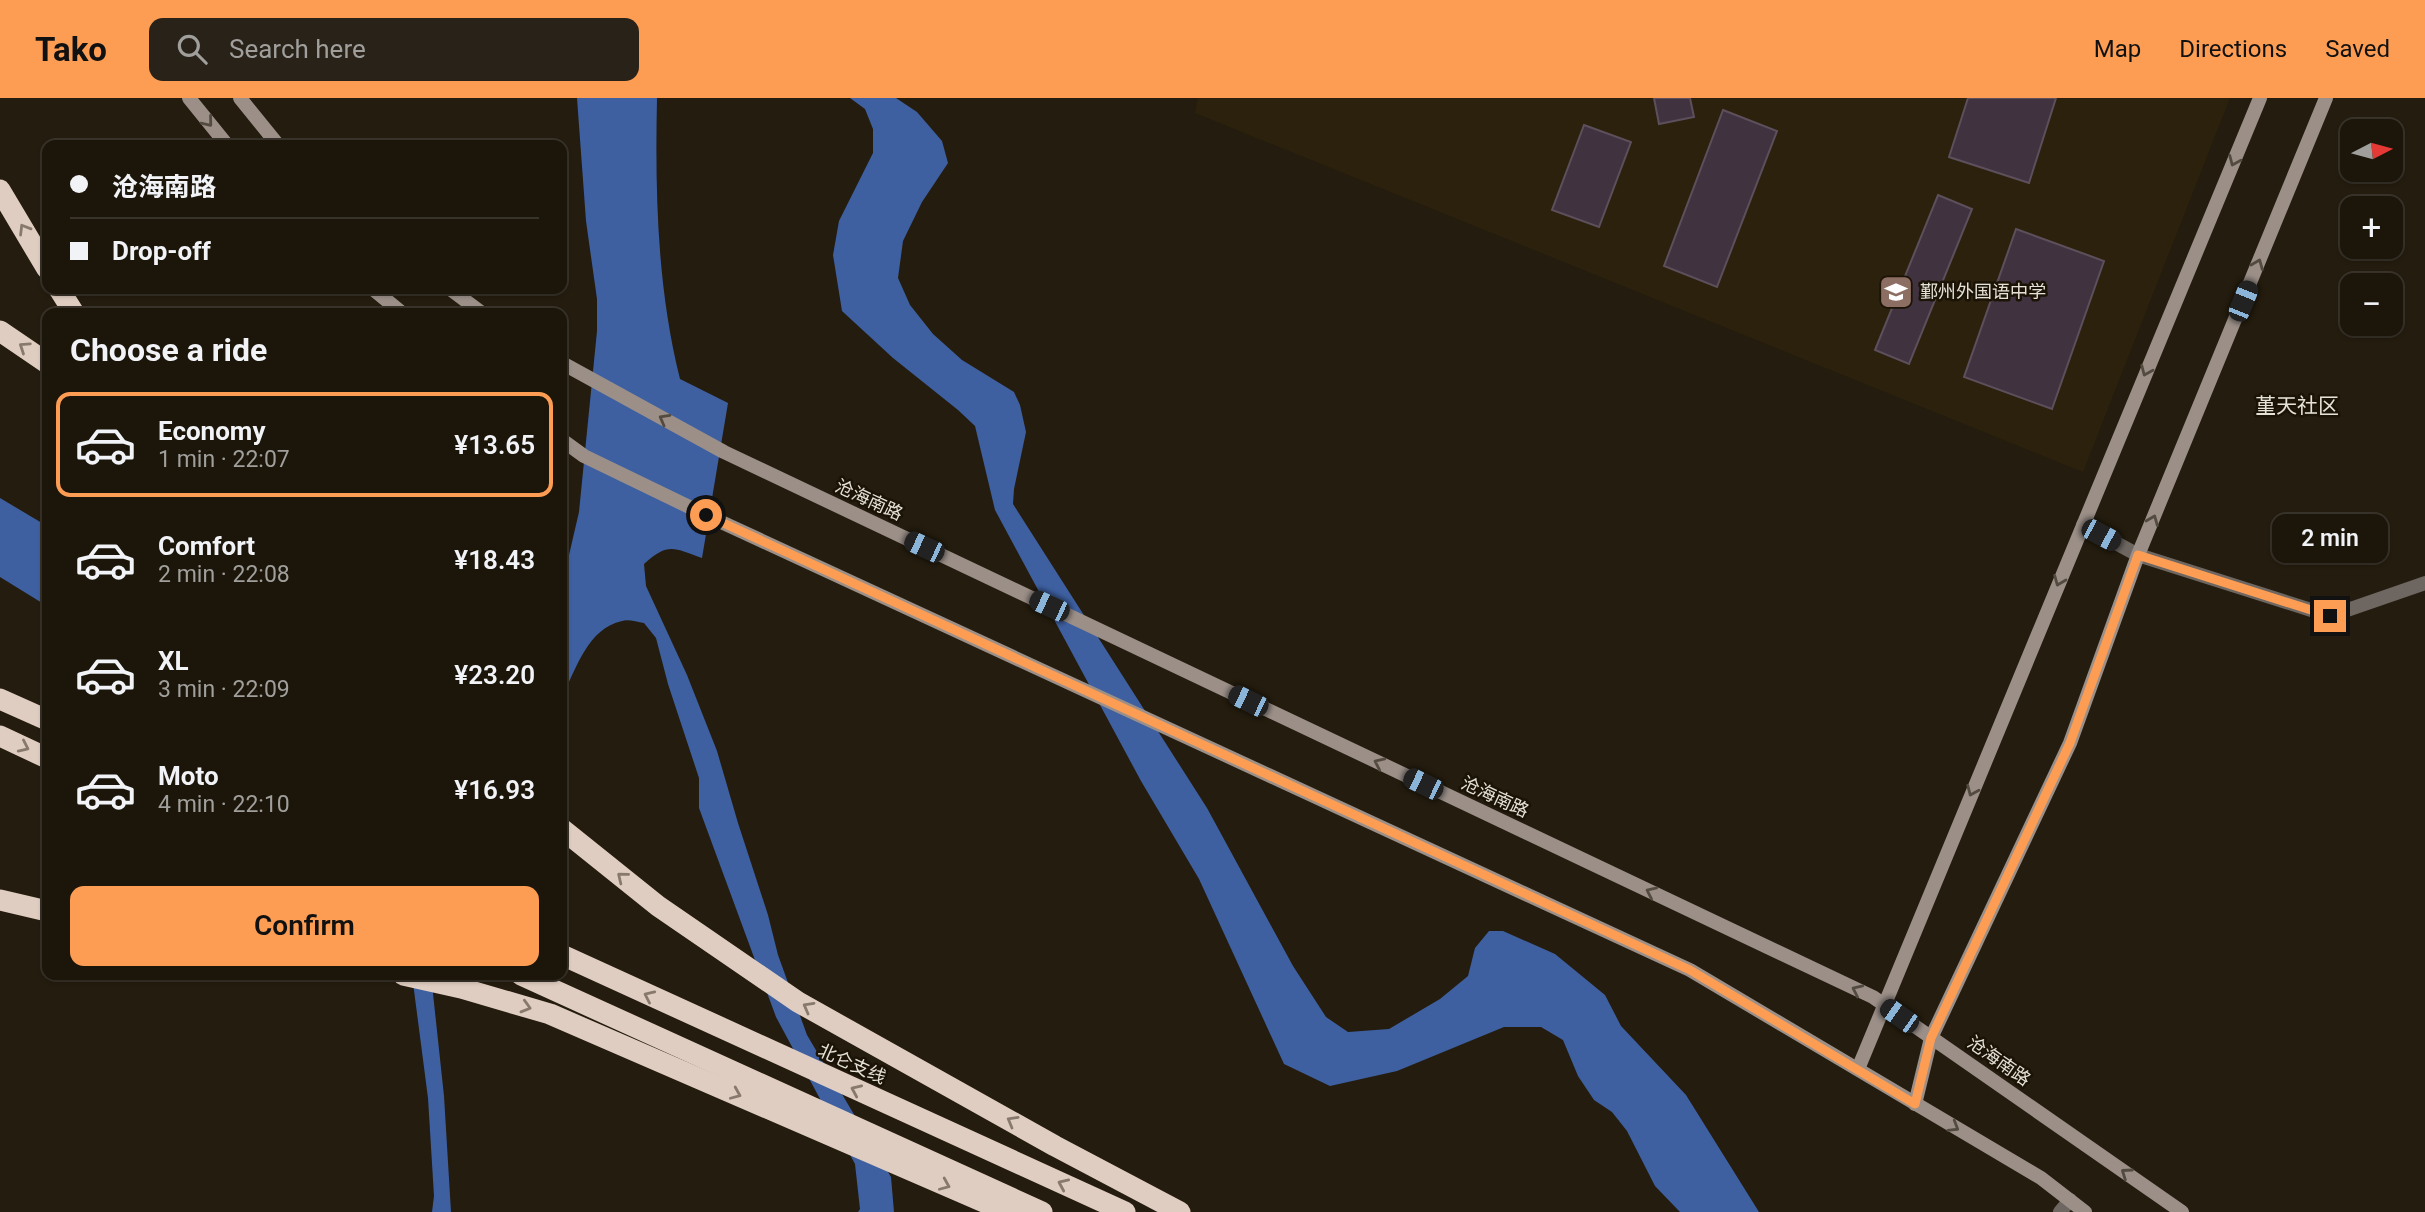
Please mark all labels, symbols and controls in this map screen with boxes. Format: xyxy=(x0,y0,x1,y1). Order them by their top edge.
search box xyxy=(149,18,639,81)
text: Tako xyxy=(35,30,107,69)
icon: search xyxy=(173,30,211,68)
text: Search here xyxy=(229,34,366,64)
text: Map xyxy=(2094,35,2141,63)
text: Directions xyxy=(2179,35,2287,63)
text: Saved xyxy=(2325,35,2390,63)
one-way arrow xyxy=(200,113,212,126)
north arrow xyxy=(2340,119,2403,182)
map controls xyxy=(2340,119,2403,336)
one-way arrow xyxy=(2228,154,2242,166)
text: 沧海南路 xyxy=(112,172,216,202)
button: + xyxy=(2340,196,2403,259)
one-way arrow xyxy=(19,224,32,237)
text: Drop-off xyxy=(112,236,211,266)
one-way arrow xyxy=(2250,259,2264,271)
school or university icon: 鄞州外国语中学 xyxy=(1877,273,1915,311)
button: − xyxy=(2340,273,2403,336)
car xyxy=(2226,278,2261,324)
place label: 鄞州外国语中学 xyxy=(1920,281,2046,302)
text: Choose a ride xyxy=(70,331,267,369)
one-way arrow xyxy=(18,342,31,355)
one-way arrow xyxy=(2141,365,2155,377)
district label: 堇天社区 xyxy=(2255,394,2339,418)
icon: car xyxy=(74,413,137,476)
one-way arrow xyxy=(659,414,671,427)
text: Economy xyxy=(158,416,265,446)
text: ¥13.65 xyxy=(454,430,535,460)
text: 1 min · 22:07 xyxy=(158,446,290,473)
street label: 沧海南路 xyxy=(832,475,906,524)
route start xyxy=(690,499,722,531)
one-way arrow xyxy=(2144,514,2158,526)
callout: 2 min xyxy=(2272,514,2388,564)
car xyxy=(2078,516,2125,554)
text: 2 min xyxy=(2301,525,2359,552)
icon: car xyxy=(74,528,137,591)
car xyxy=(901,529,948,565)
text: Comfort xyxy=(158,531,255,561)
text: ¥18.43 xyxy=(454,545,535,575)
text: 2 min · 22:08 xyxy=(158,561,290,588)
one-way arrow xyxy=(2054,575,2068,587)
car xyxy=(1026,588,1073,624)
route end xyxy=(2314,600,2346,632)
icon: car xyxy=(74,643,137,706)
text: XL xyxy=(158,646,189,676)
text: ¥23.20 xyxy=(454,660,535,690)
text: 3 min · 22:09 xyxy=(158,676,290,703)
car xyxy=(1225,682,1272,720)
one-way arrow xyxy=(16,739,29,753)
one-way arrow xyxy=(1374,757,1386,771)
icon: car xyxy=(74,758,137,821)
text: Moto xyxy=(158,761,219,791)
car xyxy=(1400,765,1447,803)
street label: 沧海南路 xyxy=(1458,772,1532,821)
text: ¥16.93 xyxy=(454,775,535,805)
one-way arrow xyxy=(1966,784,1980,797)
text: 4 min · 22:10 xyxy=(158,791,290,818)
one-way arrow xyxy=(617,873,629,886)
button: Confirm xyxy=(70,886,539,966)
one-way arrow xyxy=(1646,886,1658,900)
one-way arrow xyxy=(1852,984,1864,998)
one-way arrow xyxy=(643,990,656,1004)
car xyxy=(1876,995,1923,1037)
one-way arrow xyxy=(520,999,532,1014)
one-way arrow xyxy=(803,1002,815,1015)
street label: 沧海南路 xyxy=(1964,1031,2035,1090)
street label: 北仑支线 xyxy=(815,1039,889,1088)
one-way arrow xyxy=(850,1084,863,1098)
one-way arrow xyxy=(729,1086,741,1100)
one-way arrow xyxy=(1007,1116,1020,1129)
one-way arrow xyxy=(1947,1119,1960,1132)
one-way arrow xyxy=(2120,1168,2133,1181)
one-way arrow xyxy=(938,1177,950,1191)
one-way arrow xyxy=(1058,1178,1070,1192)

